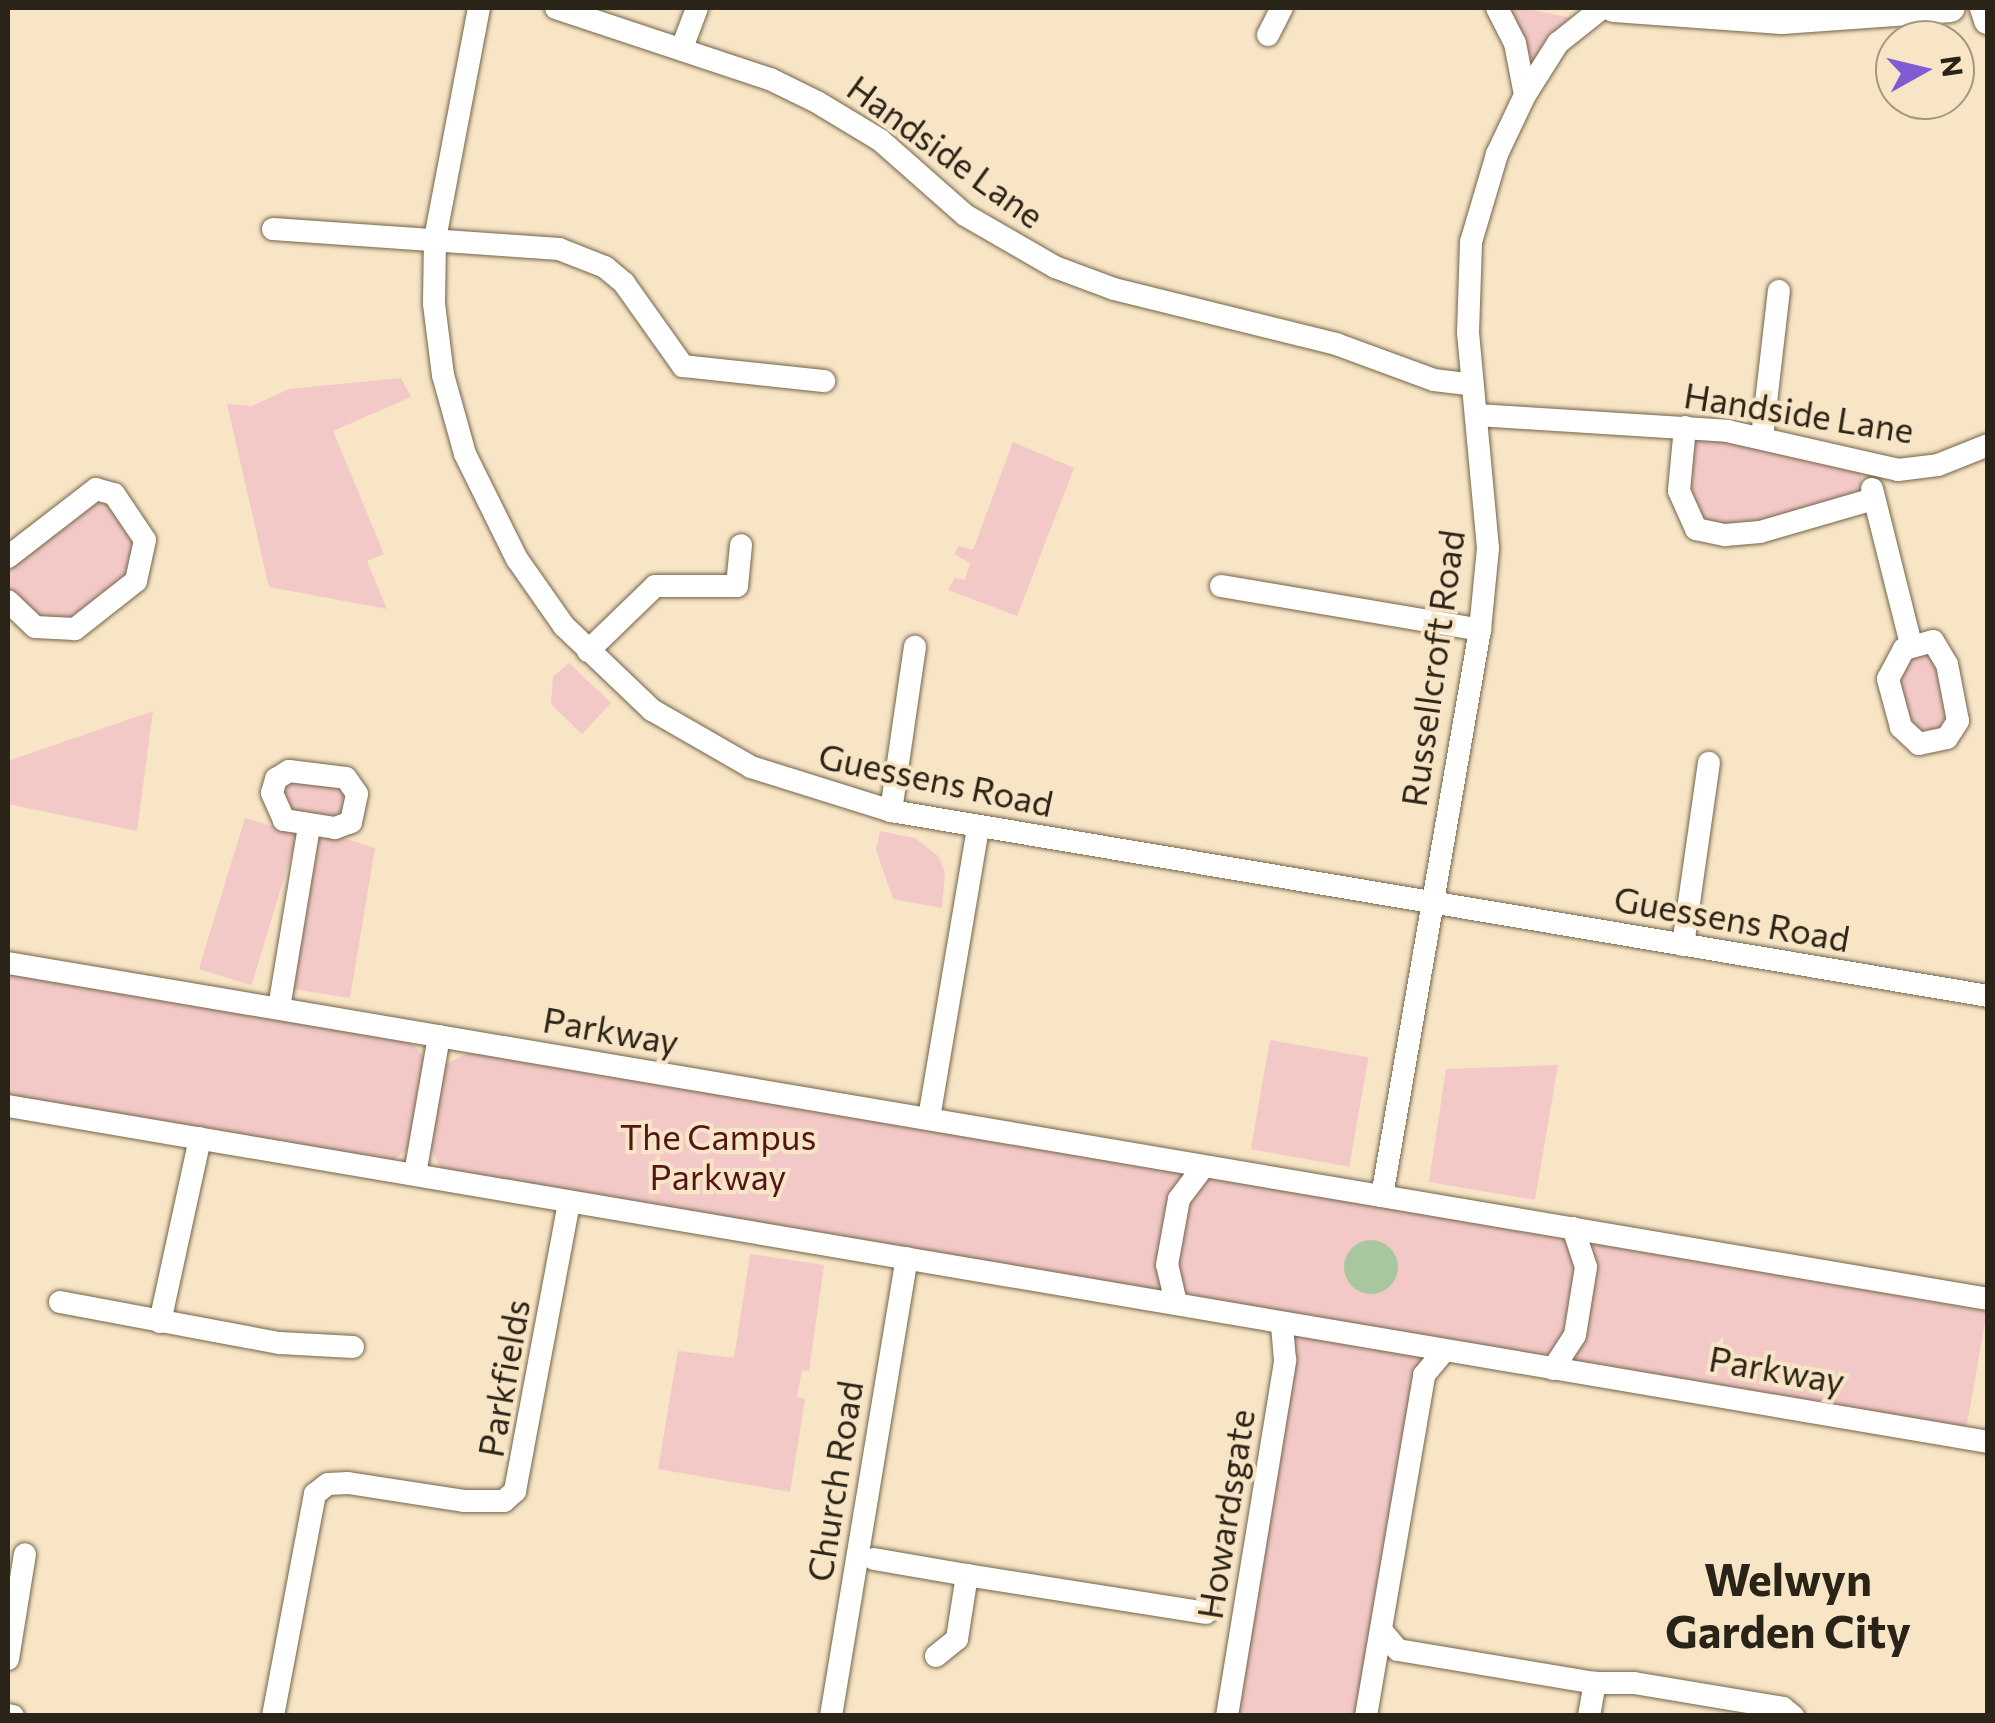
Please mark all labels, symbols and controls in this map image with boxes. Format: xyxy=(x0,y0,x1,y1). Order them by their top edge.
north arrow xyxy=(1875,20,1975,120)
text: N xyxy=(1934,53,1971,79)
street label: Handside Lane xyxy=(840,66,1052,236)
street label: Handside Lane xyxy=(1681,373,1917,451)
street label: Russellcroft Road xyxy=(1392,527,1472,809)
street label: Guessens Road xyxy=(815,734,1057,824)
street label: Guessens Road xyxy=(1611,877,1853,959)
street label: Parkway xyxy=(540,997,682,1063)
park label: The Campus Parkway xyxy=(620,1115,816,1197)
street label: Parkfields xyxy=(468,1296,538,1460)
street label: Parkway xyxy=(1706,1336,1848,1402)
street label: Church Road xyxy=(797,1378,871,1584)
street label: Howardsgate xyxy=(1188,1406,1262,1622)
district label: Welwyn Garden City xyxy=(1665,1551,1911,1657)

